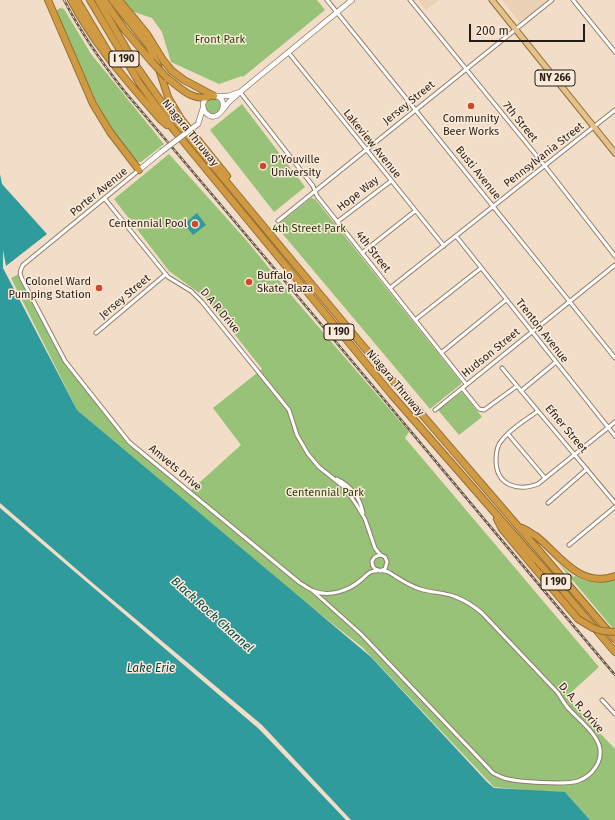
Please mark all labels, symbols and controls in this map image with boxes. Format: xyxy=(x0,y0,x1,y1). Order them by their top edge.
scale bar xyxy=(471,16,587,42)
text: 200 m xyxy=(476,24,509,38)
park label: Front Park xyxy=(195,33,245,47)
road number: I 190 xyxy=(109,51,139,67)
road number: NY 266 xyxy=(535,70,575,86)
street label: Jersey Street xyxy=(380,78,438,128)
street label: Niagara Thruway xyxy=(159,97,221,169)
street label: 7th Street xyxy=(500,99,540,145)
marker: Community Beer Works xyxy=(466,101,476,111)
street label: Lakeview Avenue xyxy=(340,107,404,181)
place label: Community Beer Works xyxy=(443,112,499,138)
street label: Pennsylvania Street xyxy=(501,120,587,190)
street label: Busti Avenue xyxy=(453,144,503,202)
place label: D'Youville University xyxy=(271,153,321,179)
marker: D'Youville University xyxy=(258,161,268,171)
street label: Porter Avenue xyxy=(68,165,130,219)
street label: Hope Way xyxy=(334,174,382,214)
place label: Centennial Pool xyxy=(109,217,187,231)
marker: Centennial Pool xyxy=(190,219,200,229)
park label: 4th Street Park xyxy=(272,222,346,236)
street label: 4th Street xyxy=(353,229,393,275)
place label: Buffalo Skate Plaza xyxy=(257,269,313,295)
street label: Jersey Street xyxy=(97,272,153,322)
place label: Colonel Ward Pumping Station xyxy=(9,275,91,301)
marker: Buffalo Skate Plaza xyxy=(244,277,254,287)
marker: Colonel Ward Pumping Station xyxy=(94,283,104,293)
street label: D A R Drive xyxy=(197,286,243,336)
street label: Trenton Avenue xyxy=(513,296,571,366)
road number: I 190 xyxy=(324,324,354,340)
street label: Hudson Street xyxy=(459,325,523,381)
street label: Niagara Thruway xyxy=(363,347,427,419)
street label: Efner Street xyxy=(542,402,590,456)
street label: Amvets Drive xyxy=(146,442,204,494)
park label: Centennial Park xyxy=(286,486,364,500)
water label: Black Rock Channel xyxy=(168,574,256,656)
road number: I 190 xyxy=(541,574,571,590)
water label: Lake Erie xyxy=(127,662,175,676)
street label: D. A. R. Drive xyxy=(556,680,606,736)

